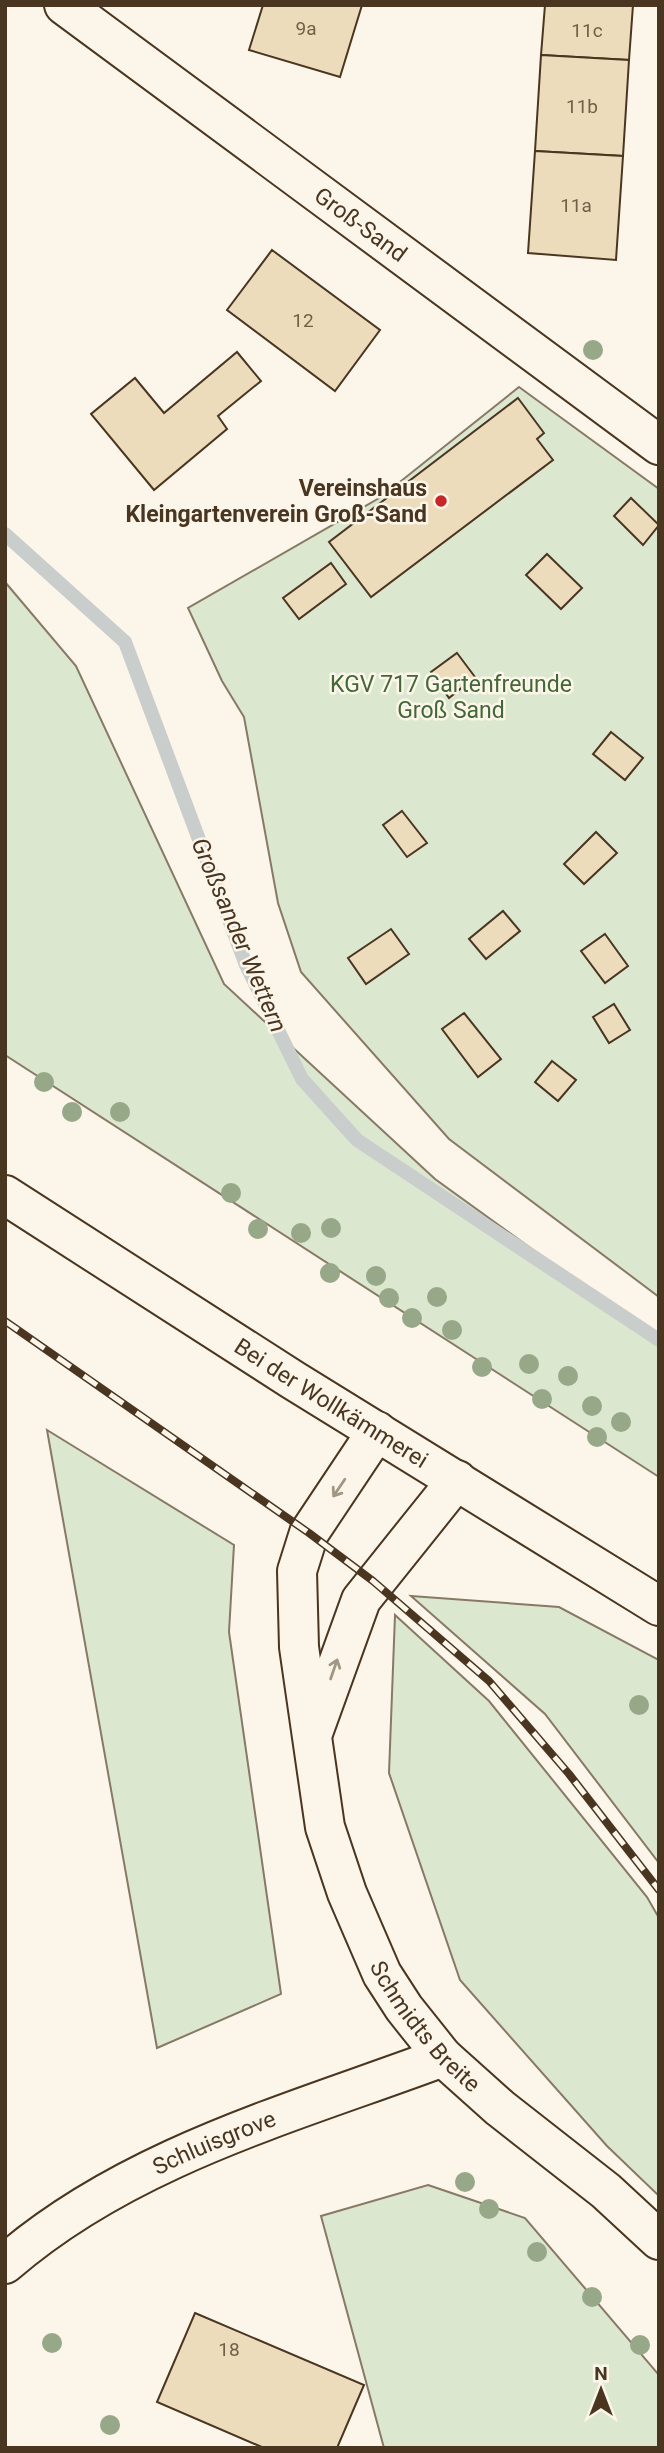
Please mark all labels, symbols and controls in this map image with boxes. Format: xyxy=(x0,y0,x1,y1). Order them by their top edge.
house number: 9a xyxy=(295,17,317,40)
house number: 11c xyxy=(571,19,603,42)
house number: 11b xyxy=(566,95,598,118)
street label: Groß-Sand xyxy=(309,182,412,268)
house number: 11a xyxy=(560,194,592,217)
house number: 12 xyxy=(292,309,314,332)
place label: Vereinshaus Kleingartenverein Groß-Sand xyxy=(125,475,427,528)
marker: Vereinshaus Kleingartenverein Groß-Sand xyxy=(433,493,449,509)
park label: KGV 717 Gartenfreunde Groß Sand xyxy=(330,671,572,724)
water label: Großsander Wettern xyxy=(185,834,293,1036)
street label: Bei der Wollkämmerei xyxy=(229,1333,433,1474)
one-way arrow xyxy=(332,1478,346,1497)
one-way arrow xyxy=(329,1659,341,1681)
street label: Schmidts Breite xyxy=(364,1957,486,2098)
street label: Schluisgrove xyxy=(148,2105,279,2181)
house number: 18 xyxy=(218,2338,240,2361)
north arrow xyxy=(566,2355,636,2425)
text: N xyxy=(594,2362,608,2385)

